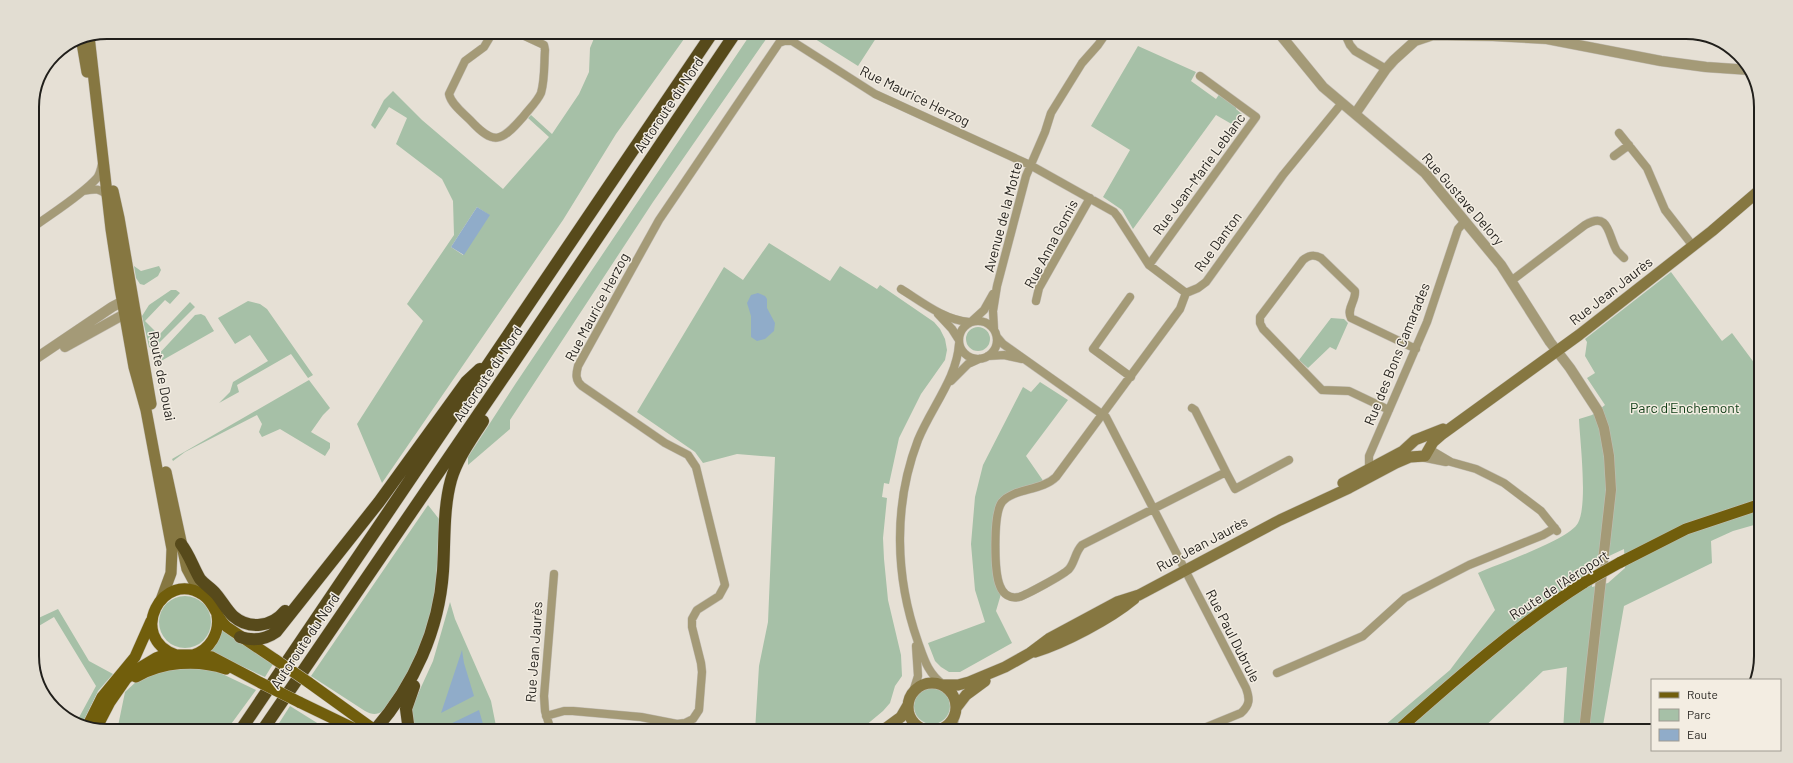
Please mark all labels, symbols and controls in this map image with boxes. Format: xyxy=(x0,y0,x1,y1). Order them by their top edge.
street label: Autoroute du Nord xyxy=(630,54,707,156)
street label: Rue Maurice Herzog xyxy=(857,62,973,130)
street label: Rue Jean-Marie Leblanc xyxy=(1149,110,1248,238)
street label: Rue Gustave Delory xyxy=(1419,149,1508,249)
street label: Avenue de la Motte xyxy=(980,160,1025,274)
street label: Rue Anna Gomis xyxy=(1020,196,1081,291)
street label: Rue Danton xyxy=(1190,209,1245,275)
street label: Rue Maurice Herzog xyxy=(561,250,632,364)
street label: Rue Jean Jaurès xyxy=(1566,253,1656,328)
street label: Rue des Bons Camarades xyxy=(1360,280,1433,428)
street label: Autoroute du Nord xyxy=(449,323,526,425)
street label: Route de Douai xyxy=(145,330,180,422)
park label: Parc d'Enchemont xyxy=(1630,399,1740,416)
street label: Rue Jean Jaurès xyxy=(1153,512,1251,575)
street label: Route de l'Aéroport xyxy=(1506,546,1612,623)
street label: Rue Paul Dubrule xyxy=(1203,586,1264,685)
street label: Autoroute du Nord xyxy=(266,590,343,692)
street label: Rue Jean Jaurès xyxy=(521,601,546,703)
legend xyxy=(1651,679,1781,751)
text: Route xyxy=(1687,687,1718,701)
text: Parc xyxy=(1687,707,1711,721)
text: Eau xyxy=(1687,727,1707,741)

